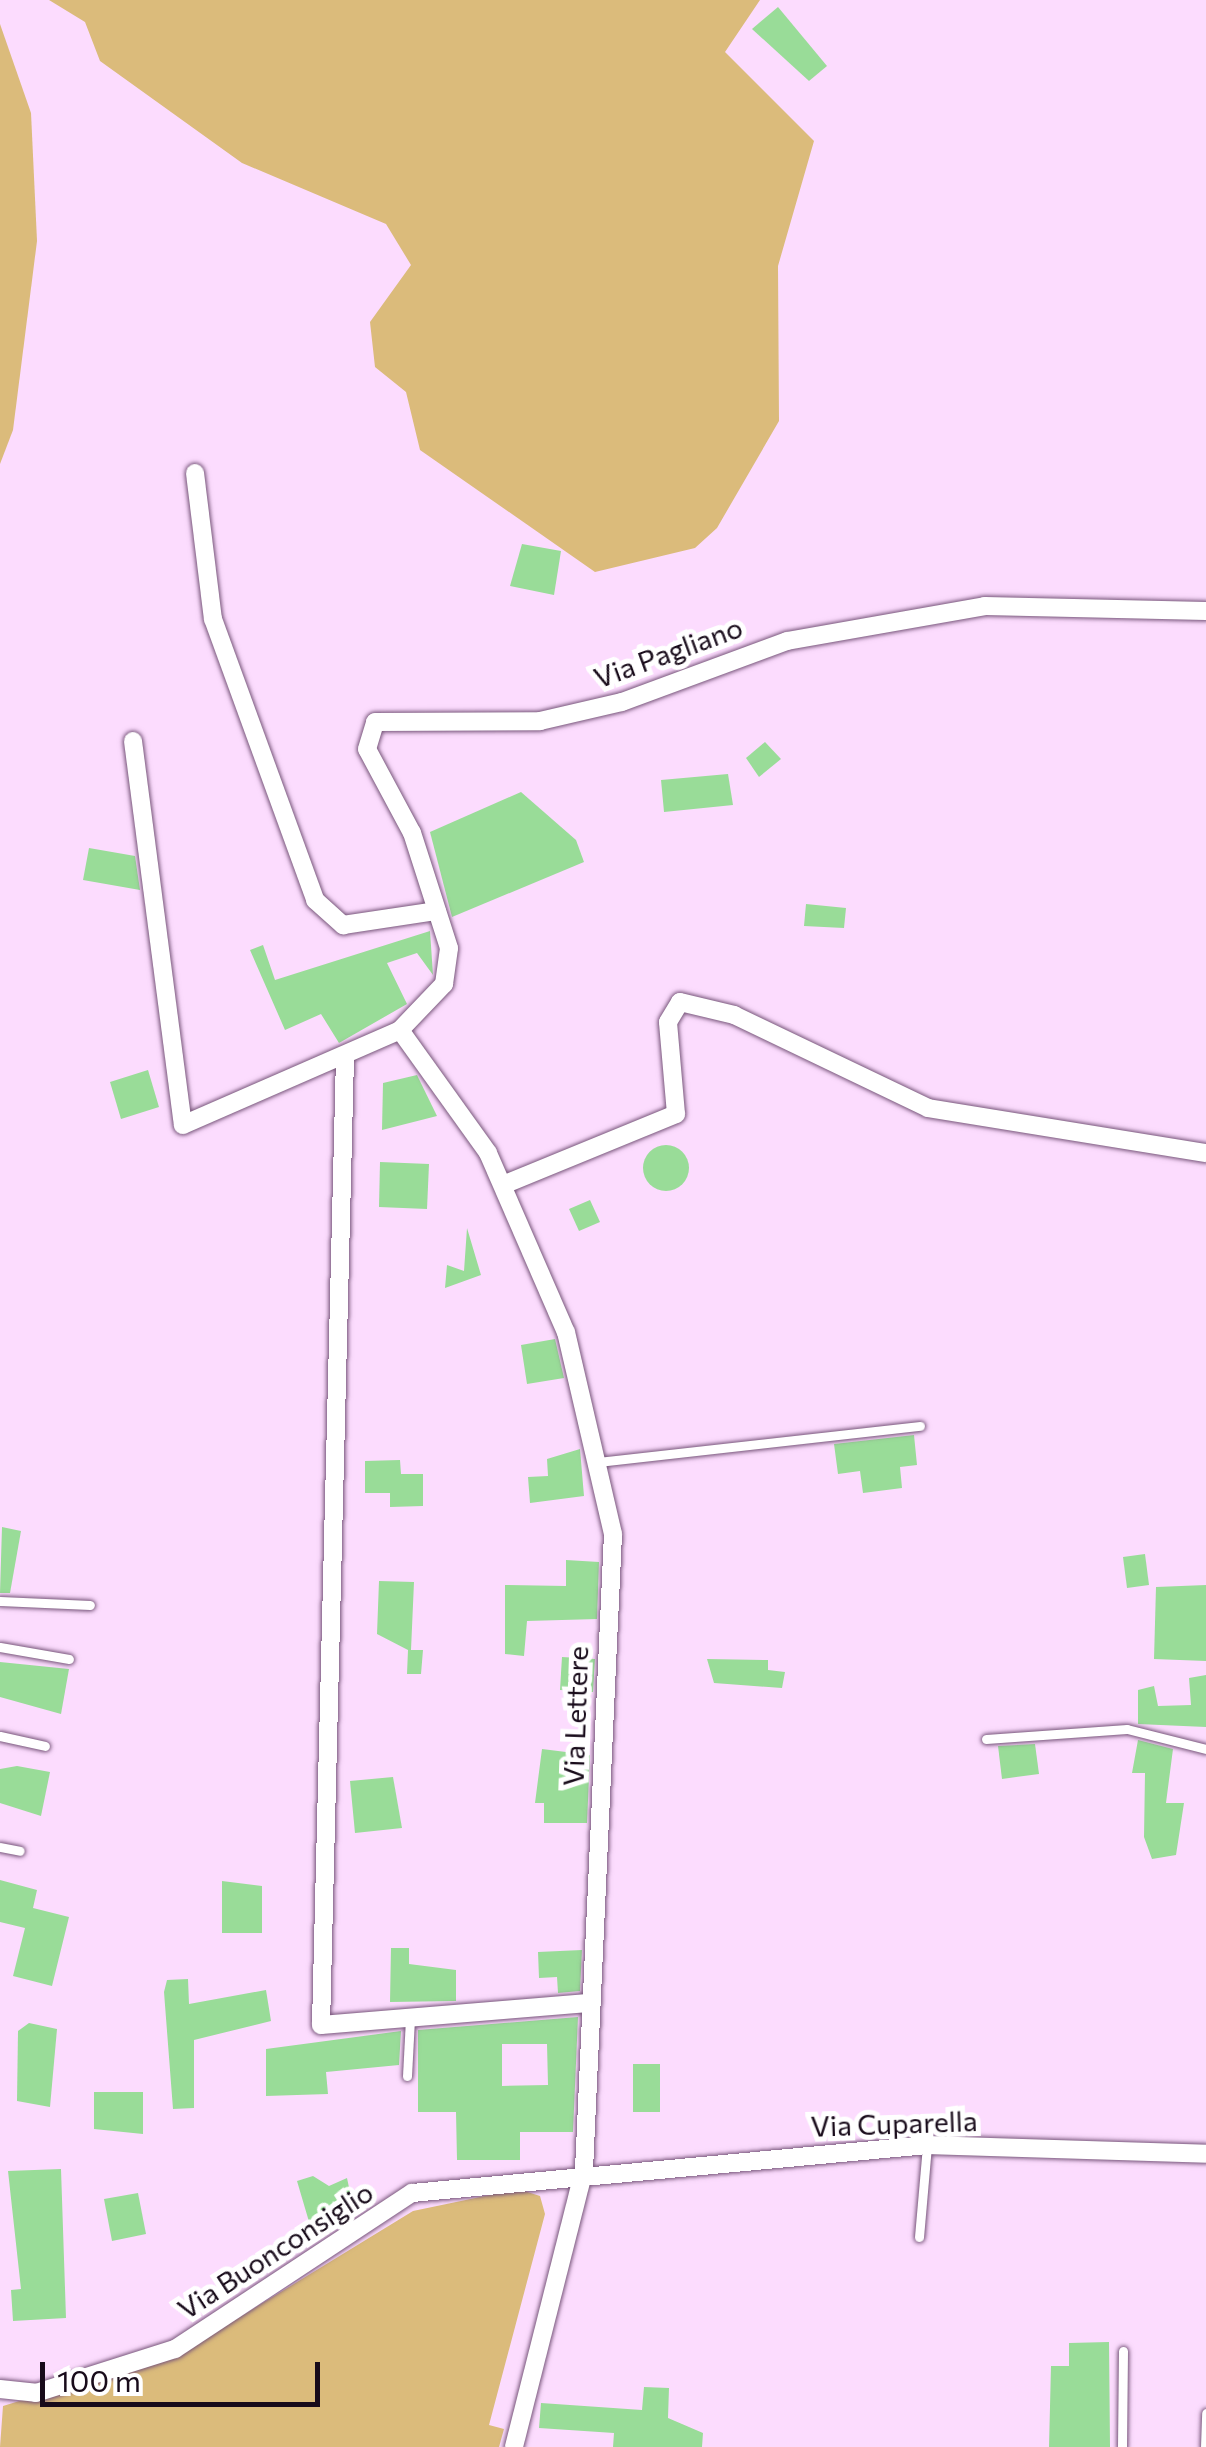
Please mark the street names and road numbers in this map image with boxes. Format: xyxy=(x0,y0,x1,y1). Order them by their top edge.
street label: Via Pagliano xyxy=(589,610,747,694)
street label: Via Lettere xyxy=(556,1645,594,1787)
street label: Via Cuparella xyxy=(810,2103,978,2143)
street label: Via Buonconsiglio xyxy=(171,2174,379,2326)

